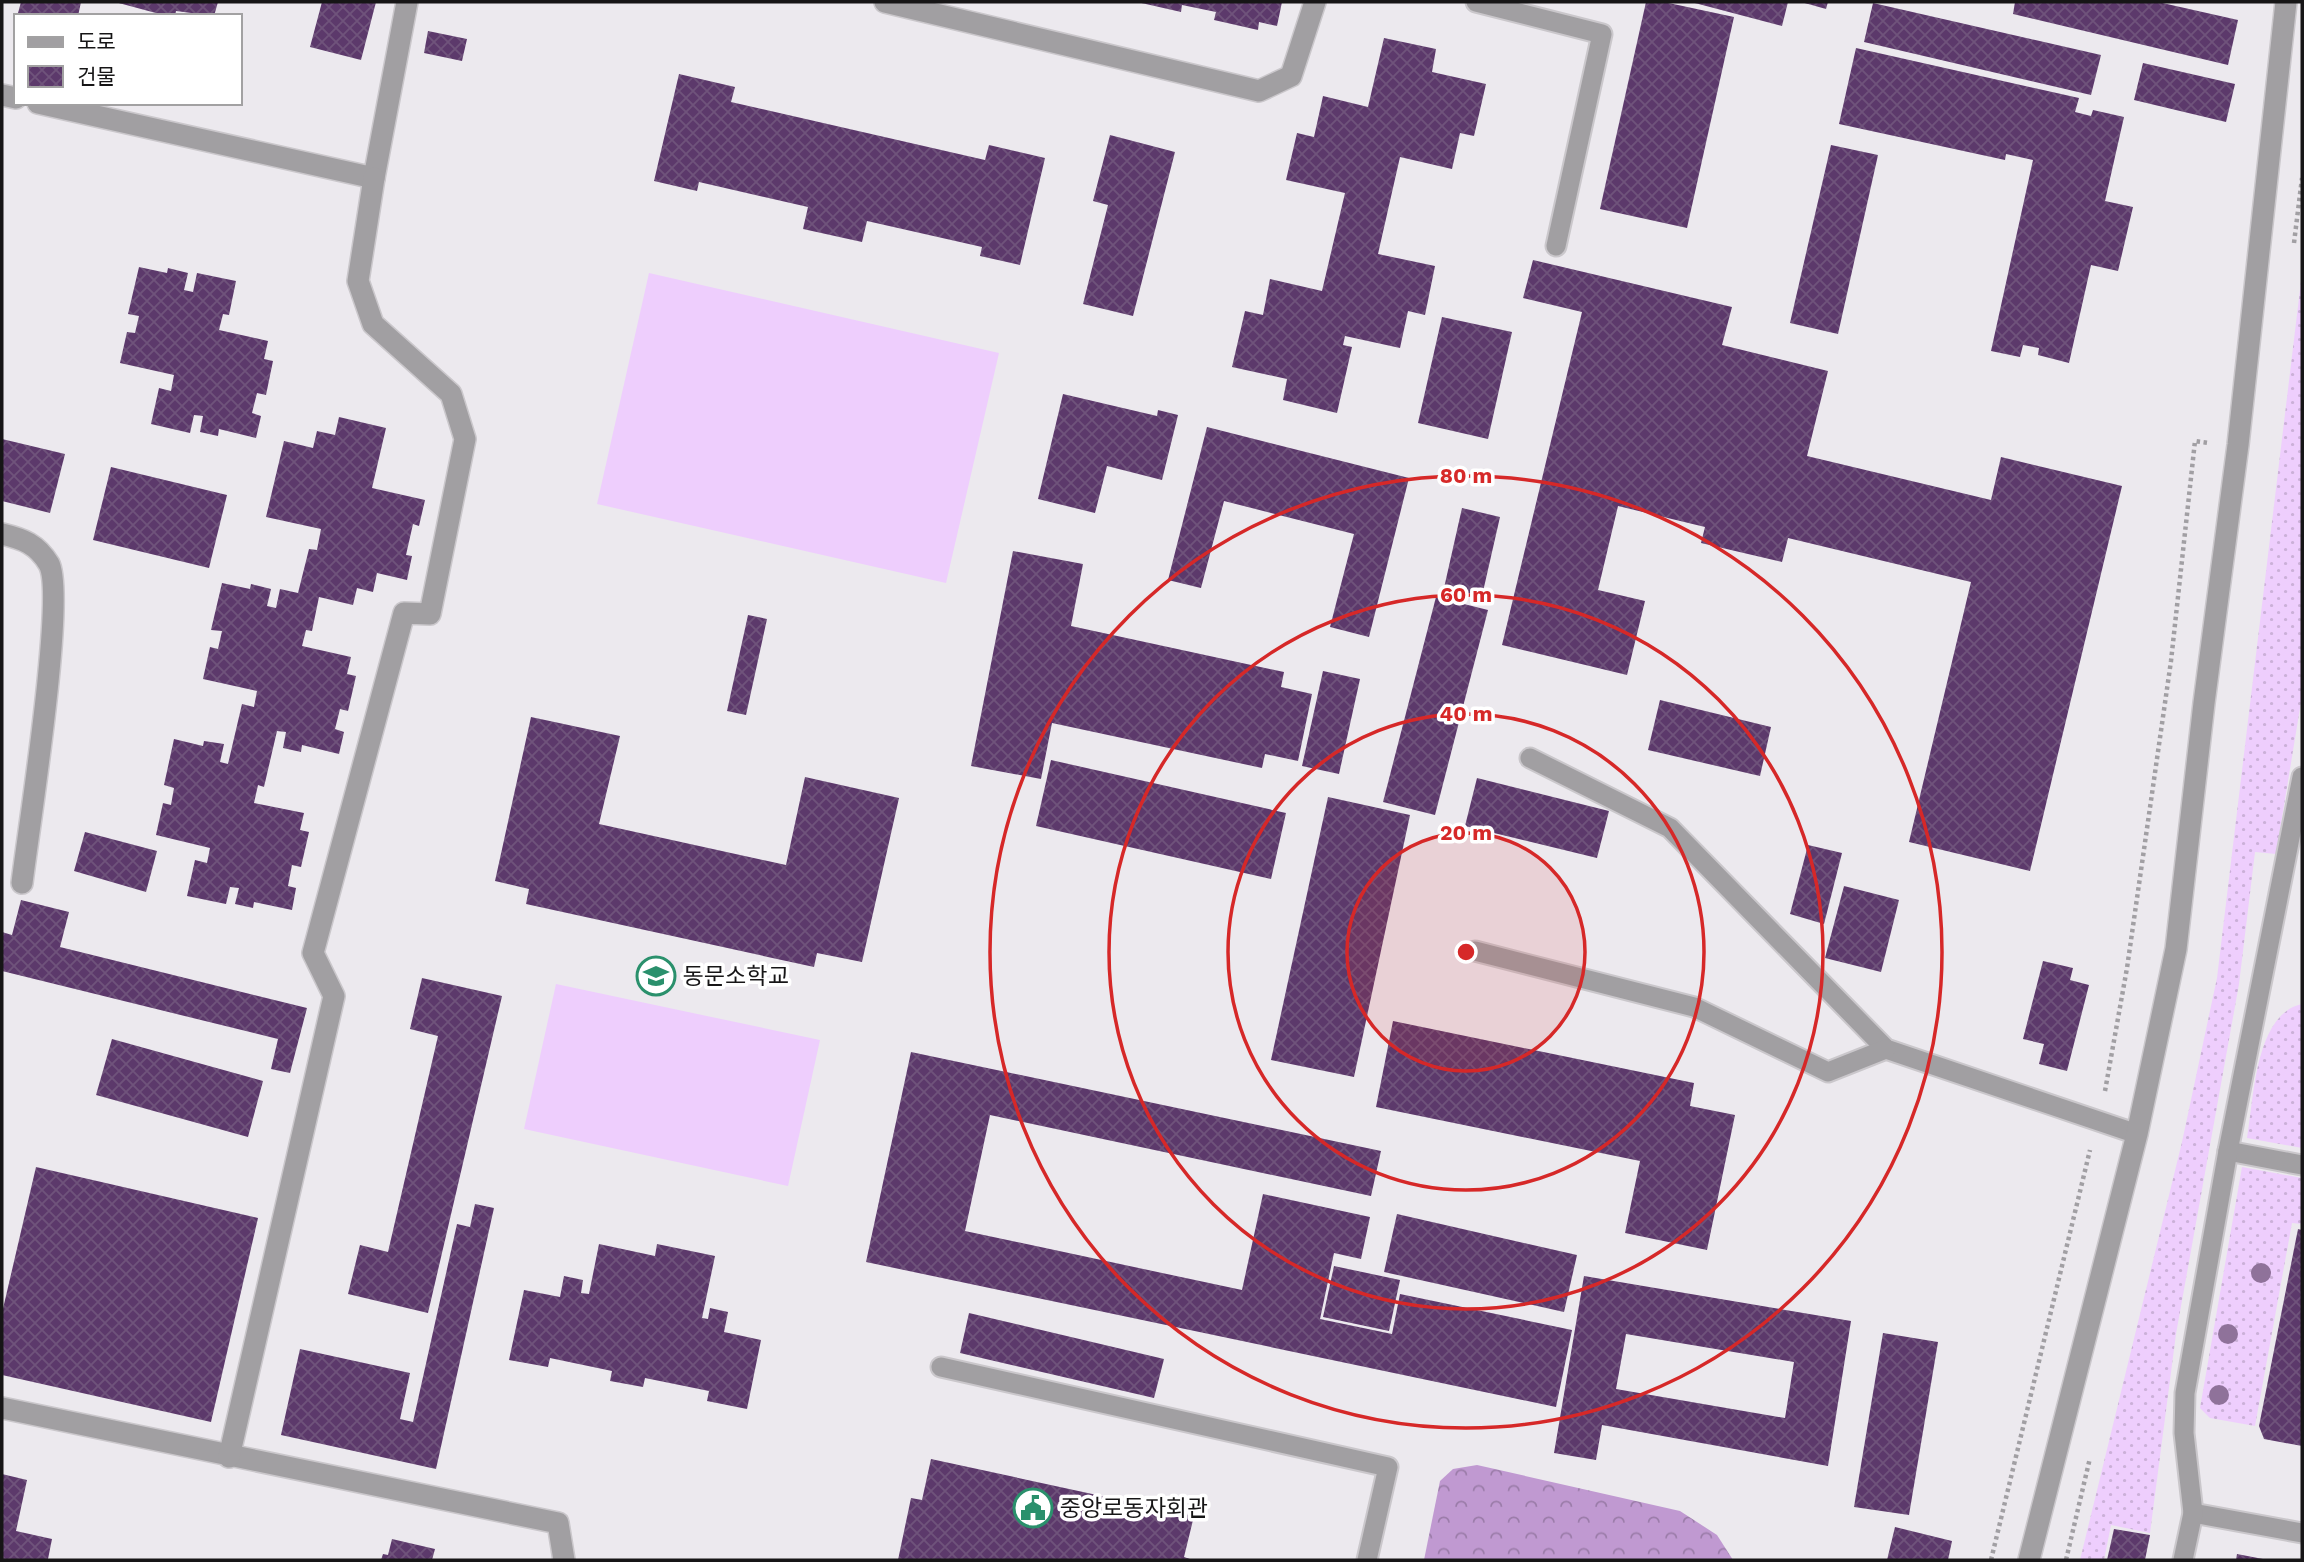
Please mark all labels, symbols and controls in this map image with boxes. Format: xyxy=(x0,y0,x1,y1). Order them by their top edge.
legend xyxy=(14,14,242,105)
text: 도로 xyxy=(77,29,116,54)
text: 건물 xyxy=(77,64,116,89)
text: 80 m xyxy=(1440,463,1492,488)
text: 60 m xyxy=(1440,582,1492,607)
text: 40 m xyxy=(1440,701,1492,726)
text: 20 m xyxy=(1440,820,1492,845)
centre of rings xyxy=(1454,940,1478,964)
school or university icon: 동문소학교 xyxy=(635,955,677,997)
place label: 동문소학교 xyxy=(683,963,789,990)
public building icon: 중앙로동자회관 xyxy=(1012,1487,1054,1529)
place label: 중앙로동자회관 xyxy=(1060,1495,1208,1522)

